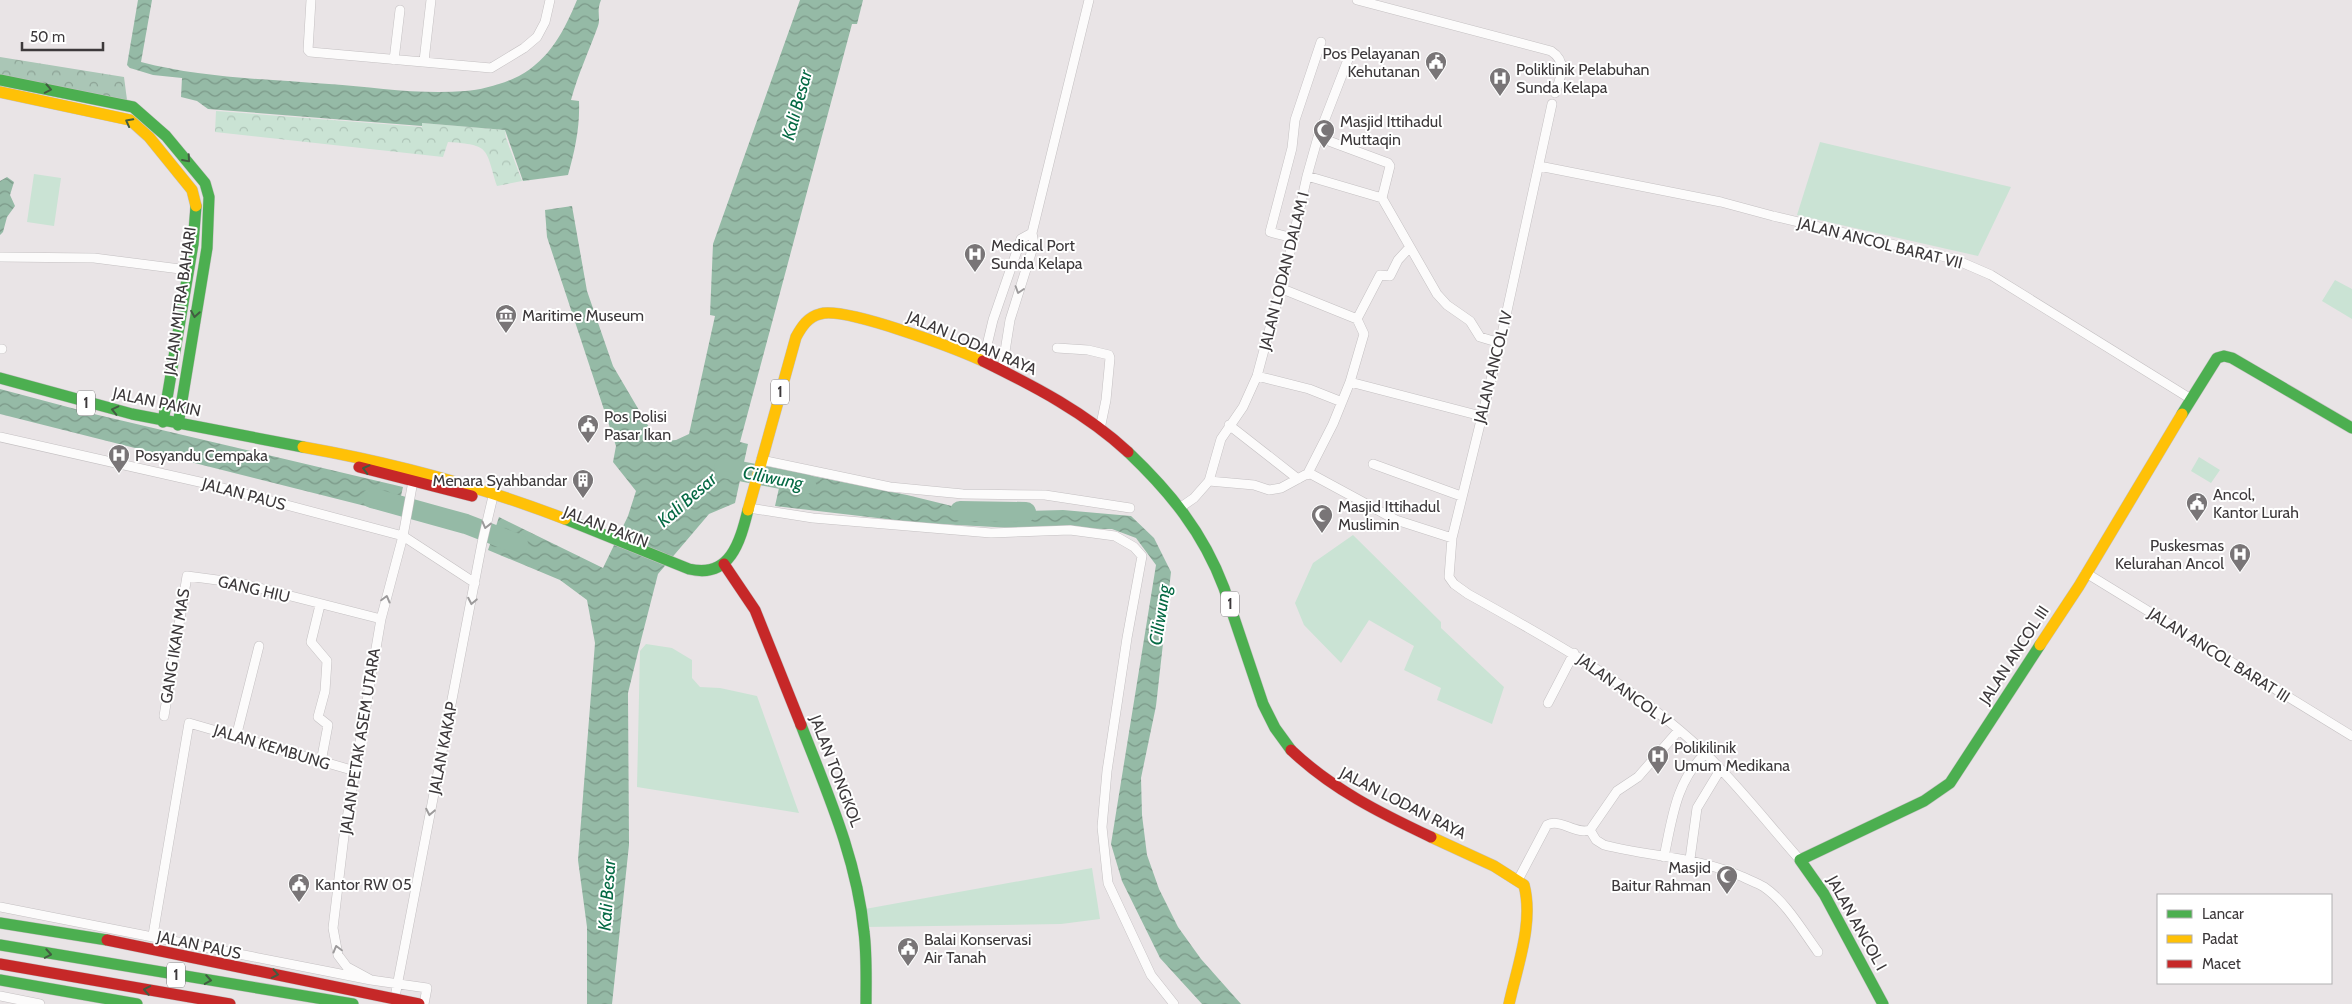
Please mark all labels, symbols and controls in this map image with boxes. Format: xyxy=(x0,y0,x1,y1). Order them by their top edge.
scale bar xyxy=(22,20,104,52)
text: 50 m xyxy=(30,28,65,46)
place label: Pos Pelayanan Kehutanan xyxy=(1323,44,1420,81)
public building icon: Pos Pelayanan Kehutanan xyxy=(1424,50,1448,81)
place label: Poliklinik Pelabuhan Sunda Kelapa xyxy=(1516,60,1650,97)
water label: Kali Besar xyxy=(777,66,817,142)
hospital icon: Poliklinik Pelabuhan Sunda Kelapa xyxy=(1488,66,1512,97)
one-way arrow xyxy=(44,84,52,94)
place label: Masjid Ittihadul Muttaqin xyxy=(1340,112,1442,149)
one-way arrow xyxy=(125,118,134,128)
mosque icon: Masjid Ittihadul Muttaqin xyxy=(1312,118,1336,149)
one-way arrow xyxy=(181,154,190,163)
street label: JALAN LODAN DALAM I xyxy=(1255,190,1313,353)
street label: JALAN ANCOL BARAT VII xyxy=(1795,213,1965,273)
street label: JALAN MITRA BAHARI xyxy=(160,226,200,377)
place label: Medical Port Sunda Kelapa xyxy=(991,236,1083,273)
hospital icon: Medical Port Sunda Kelapa xyxy=(963,242,987,273)
one-way arrow xyxy=(1015,285,1025,294)
museum icon: Maritime Museum xyxy=(494,303,518,334)
place label: Maritime Museum xyxy=(522,306,644,325)
street label: JALAN LODAN RAYA xyxy=(903,307,1040,379)
street label: JALAN ANCOL IV xyxy=(1470,309,1516,426)
one-way arrow xyxy=(190,310,201,318)
road number: 1 xyxy=(771,380,789,404)
street label: JALAN PAKIN xyxy=(110,383,203,421)
road number: 1 xyxy=(77,390,95,416)
one-way arrow xyxy=(111,405,120,416)
place label: Pos Polisi Pasar Ikan xyxy=(604,407,671,444)
public building icon: Pos Polisi Pasar Ikan xyxy=(576,413,600,444)
hospital icon: Posyandu Cempaka xyxy=(107,443,131,474)
place label: Posyandu Cempaka xyxy=(135,446,268,465)
water label: Ciliwung xyxy=(741,461,806,495)
one-way arrow xyxy=(361,464,370,475)
water label: Kali Besar xyxy=(653,467,722,532)
building icon: Menara Syahbandar xyxy=(571,468,595,499)
place label: Menara Syahbandar xyxy=(433,471,568,490)
street label: JALAN PAUS xyxy=(199,473,288,514)
place label: Ancol, Kantor Lurah xyxy=(2213,485,2299,522)
public building icon: Ancol, Kantor Lurah xyxy=(2185,491,2209,522)
place label: Masjid Ittihadul Muslimin xyxy=(1338,497,1440,534)
street label: JALAN PAKIN xyxy=(560,502,651,552)
mosque icon: Masjid Ittihadul Muslimin xyxy=(1310,503,1334,534)
one-way arrow xyxy=(481,520,492,529)
place label: Puskesmas Kelurahan Ancol xyxy=(2115,536,2224,573)
hospital icon: Puskesmas Kelurahan Ancol xyxy=(2228,542,2252,573)
street label: GANG HIU xyxy=(216,572,292,606)
water label: Ciliwung xyxy=(1144,583,1176,647)
street label: GANG IKAN MAS xyxy=(157,587,193,705)
road number: 1 xyxy=(1221,592,1239,616)
one-way arrow xyxy=(381,595,391,603)
one-way arrow xyxy=(467,597,477,606)
street label: JALAN ANCOL III xyxy=(1975,602,2053,709)
street label: JALAN ANCOL BARAT III xyxy=(2144,603,2293,706)
street label: JALAN PETAK ASEM UTARA xyxy=(336,646,384,836)
street label: JALAN ANCOL V xyxy=(1573,649,1675,730)
street label: JALAN KAKAP xyxy=(425,700,461,797)
street label: JALAN TONGKOL xyxy=(806,712,866,830)
street label: JALAN KEMBUNG xyxy=(211,720,332,774)
place label: Polikilinik Umum Medikana xyxy=(1674,738,1790,775)
hospital icon: Polikilinik Umum Medikana xyxy=(1646,744,1670,775)
street label: JALAN LODAN RAYA xyxy=(1336,762,1469,843)
one-way arrow xyxy=(425,808,436,817)
water label: Kali Besar xyxy=(594,857,621,932)
place label: Masjid Baitur Rahman xyxy=(1611,858,1711,895)
mosque icon: Masjid Baitur Rahman xyxy=(1715,864,1739,895)
street label: JALAN ANCOL I xyxy=(1823,871,1891,974)
public building icon: Kantor RW 05 xyxy=(287,872,311,903)
place label: Kantor RW 05 xyxy=(315,875,412,894)
legend xyxy=(2157,894,2332,984)
text: Lancar xyxy=(2202,905,2244,923)
street label: JALAN PAUS xyxy=(154,927,243,963)
place label: Balai Konservasi Air Tanah xyxy=(924,930,1031,967)
text: Padat xyxy=(2202,930,2238,948)
public building icon: Balai Konservasi Air Tanah xyxy=(896,936,920,967)
one-way arrow xyxy=(332,944,343,953)
one-way arrow xyxy=(44,948,52,958)
text: Macet xyxy=(2202,955,2241,973)
road number: 1 xyxy=(167,962,185,988)
one-way arrow xyxy=(271,968,279,978)
one-way arrow xyxy=(204,975,213,985)
one-way arrow xyxy=(143,985,152,995)

